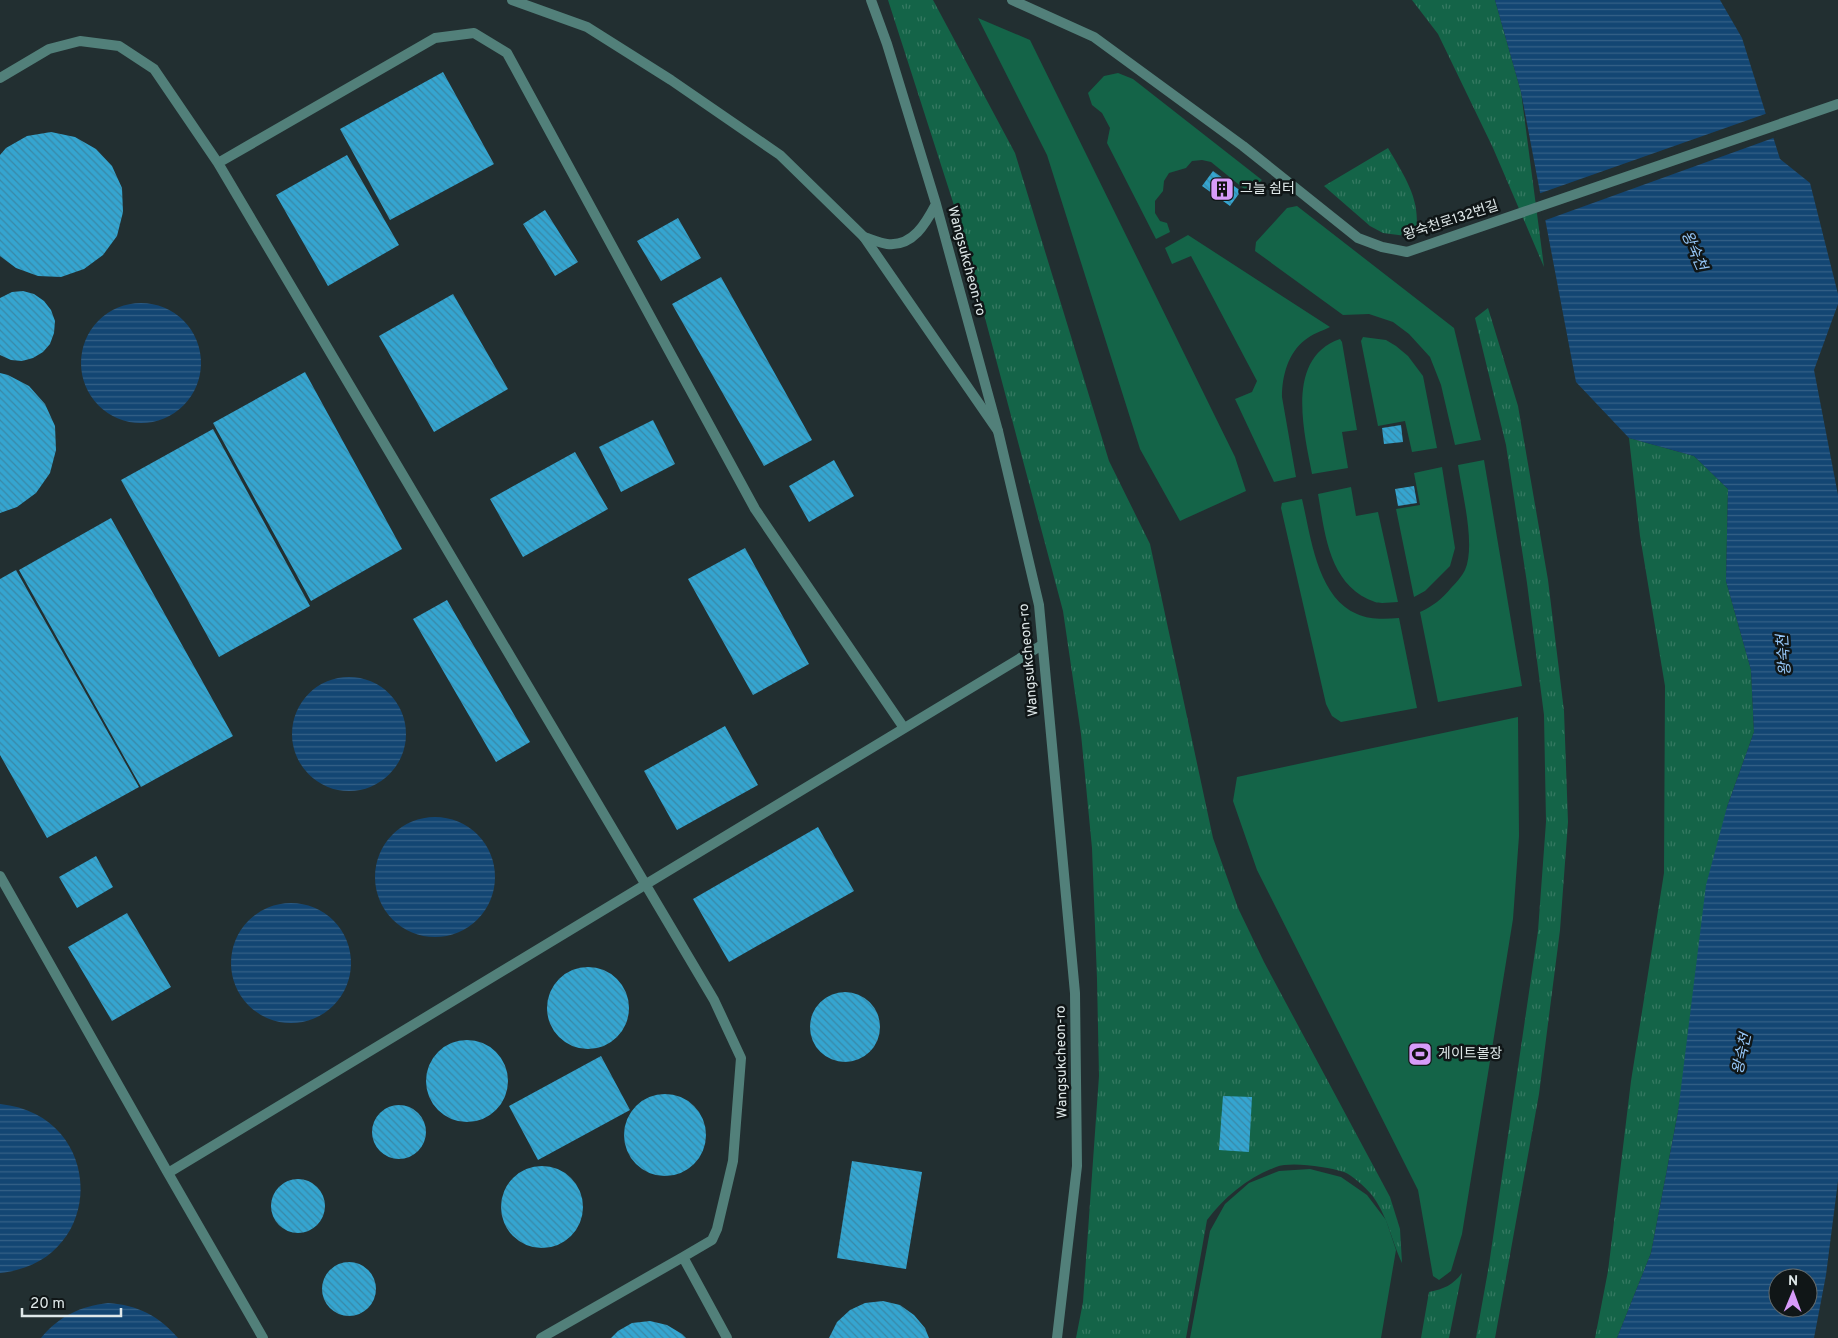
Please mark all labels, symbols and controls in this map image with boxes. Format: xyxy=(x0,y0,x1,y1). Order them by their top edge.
building icon: 그늘 쉼터 xyxy=(1209,176,1235,202)
place label: 그늘 쉼터 xyxy=(1240,181,1295,198)
street label: 왕숙천로132번길 xyxy=(1401,197,1501,244)
street label: Wangsukcheon-ro xyxy=(943,204,989,318)
water label: 왕숙천 xyxy=(1676,228,1711,276)
street label: Wangsukcheon-ro xyxy=(1016,603,1042,717)
water label: 왕숙천 xyxy=(1774,631,1796,676)
street label: Wangsukcheon-ro xyxy=(1053,1005,1071,1119)
water label: 왕숙천 xyxy=(1729,1030,1757,1076)
sports icon: 게이트볼장 xyxy=(1407,1041,1433,1067)
place label: 게이트볼장 xyxy=(1438,1046,1503,1063)
north arrow xyxy=(1768,1268,1818,1318)
text: N xyxy=(1788,1273,1798,1290)
scale bar xyxy=(22,1286,121,1318)
text: 20 m xyxy=(30,1295,65,1314)

